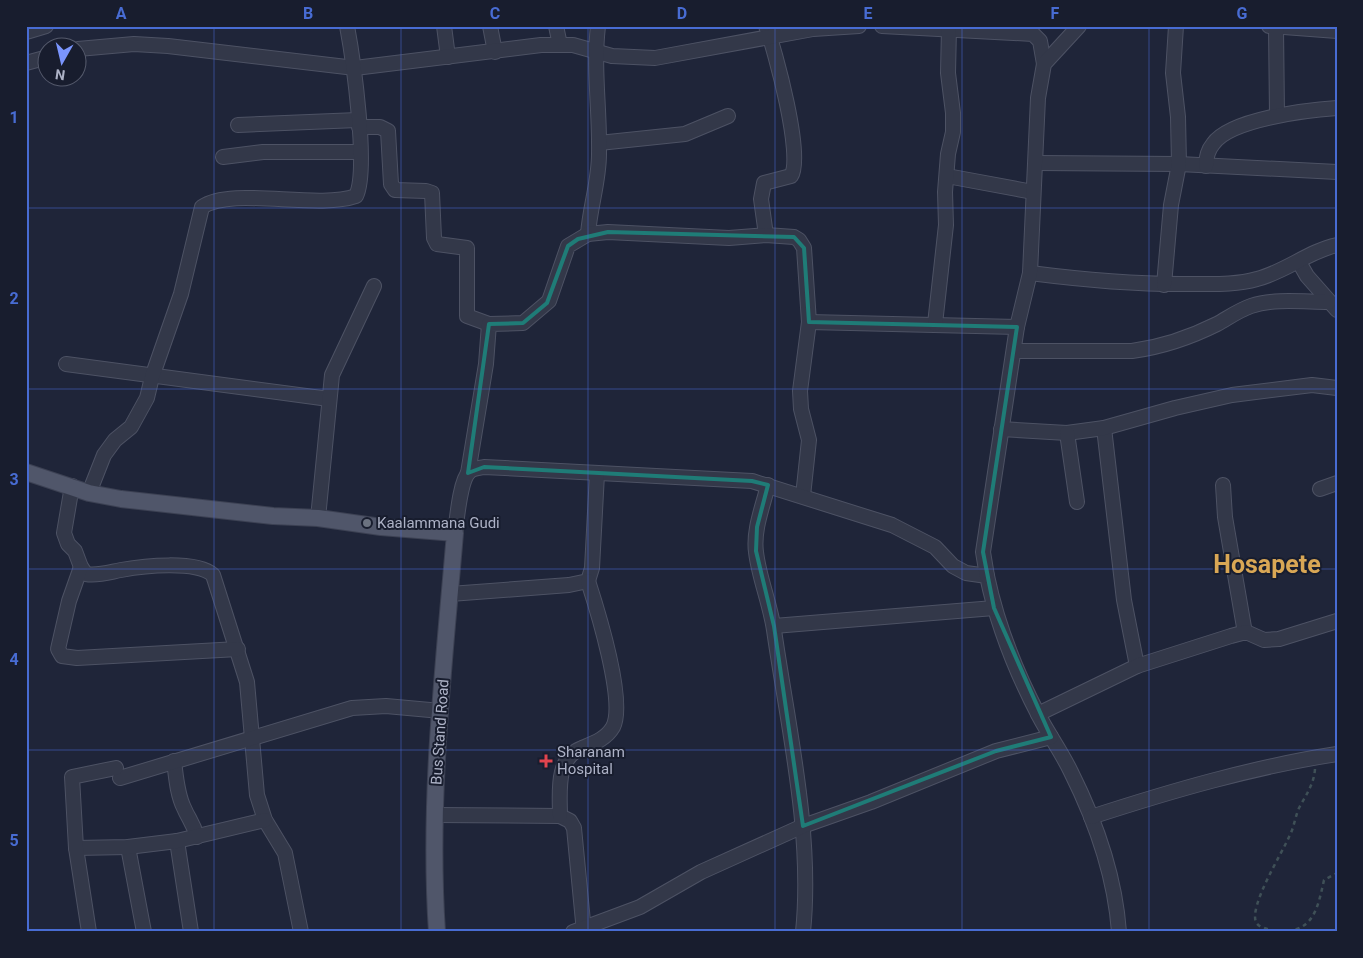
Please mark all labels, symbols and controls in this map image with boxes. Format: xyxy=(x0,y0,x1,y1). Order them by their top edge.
text: A xyxy=(116,4,127,23)
text: B xyxy=(303,4,313,23)
text: C xyxy=(490,4,500,23)
text: D xyxy=(677,4,687,23)
text: E xyxy=(864,4,873,23)
text: F xyxy=(1051,4,1060,23)
text: G xyxy=(1237,4,1248,23)
north arrow xyxy=(38,38,88,88)
text: N xyxy=(54,66,66,83)
text: 1 xyxy=(9,108,19,127)
text: 2 xyxy=(9,289,19,308)
text: 3 xyxy=(9,470,19,489)
place label: Kaalammana Gudi xyxy=(377,514,500,532)
marker: Kaalammana Gudi xyxy=(361,517,373,529)
district label: Hosapete xyxy=(1213,550,1321,579)
text: 4 xyxy=(9,650,19,669)
street label: Bus Stand Road xyxy=(427,679,453,785)
place label: Sharanam Hospital xyxy=(557,743,625,778)
marker: Sharanam Hospital xyxy=(539,754,553,768)
text: 5 xyxy=(9,831,19,850)

